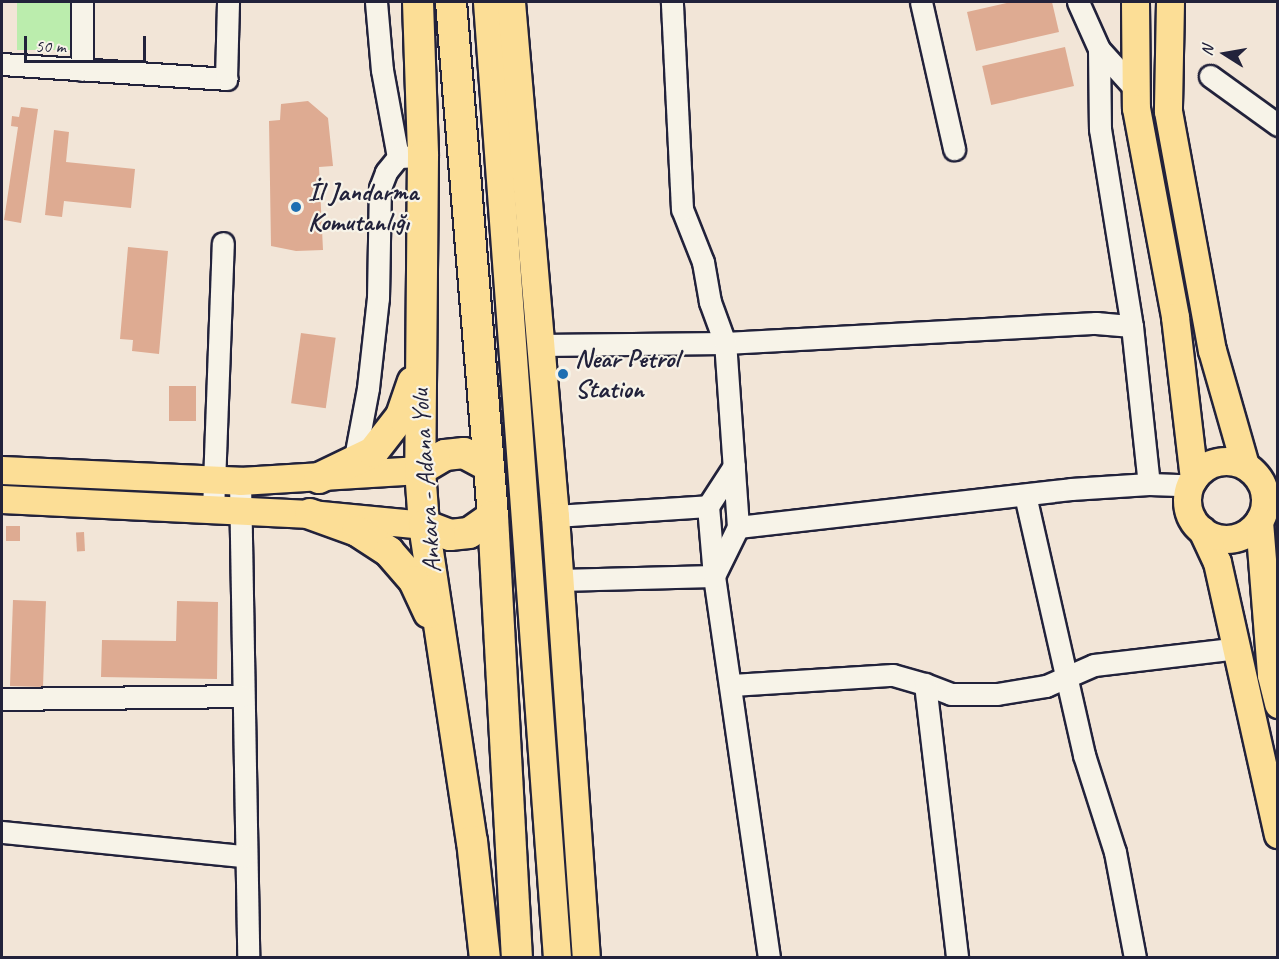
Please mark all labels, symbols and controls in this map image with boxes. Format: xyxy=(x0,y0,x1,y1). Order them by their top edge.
scale bar xyxy=(27,24,148,62)
north arrow xyxy=(1195,24,1255,84)
text: 50 m xyxy=(35,35,66,57)
text: N xyxy=(1197,44,1218,57)
place label: İl Jandarma Komutanlığı xyxy=(308,176,417,237)
marker: İl Jandarma Komutanlığı xyxy=(289,200,303,214)
place label: Near Petrol Station xyxy=(575,343,679,404)
marker: Near Petrol Station xyxy=(556,367,570,381)
street label: Ankara - Adana Yolu xyxy=(404,388,448,574)

